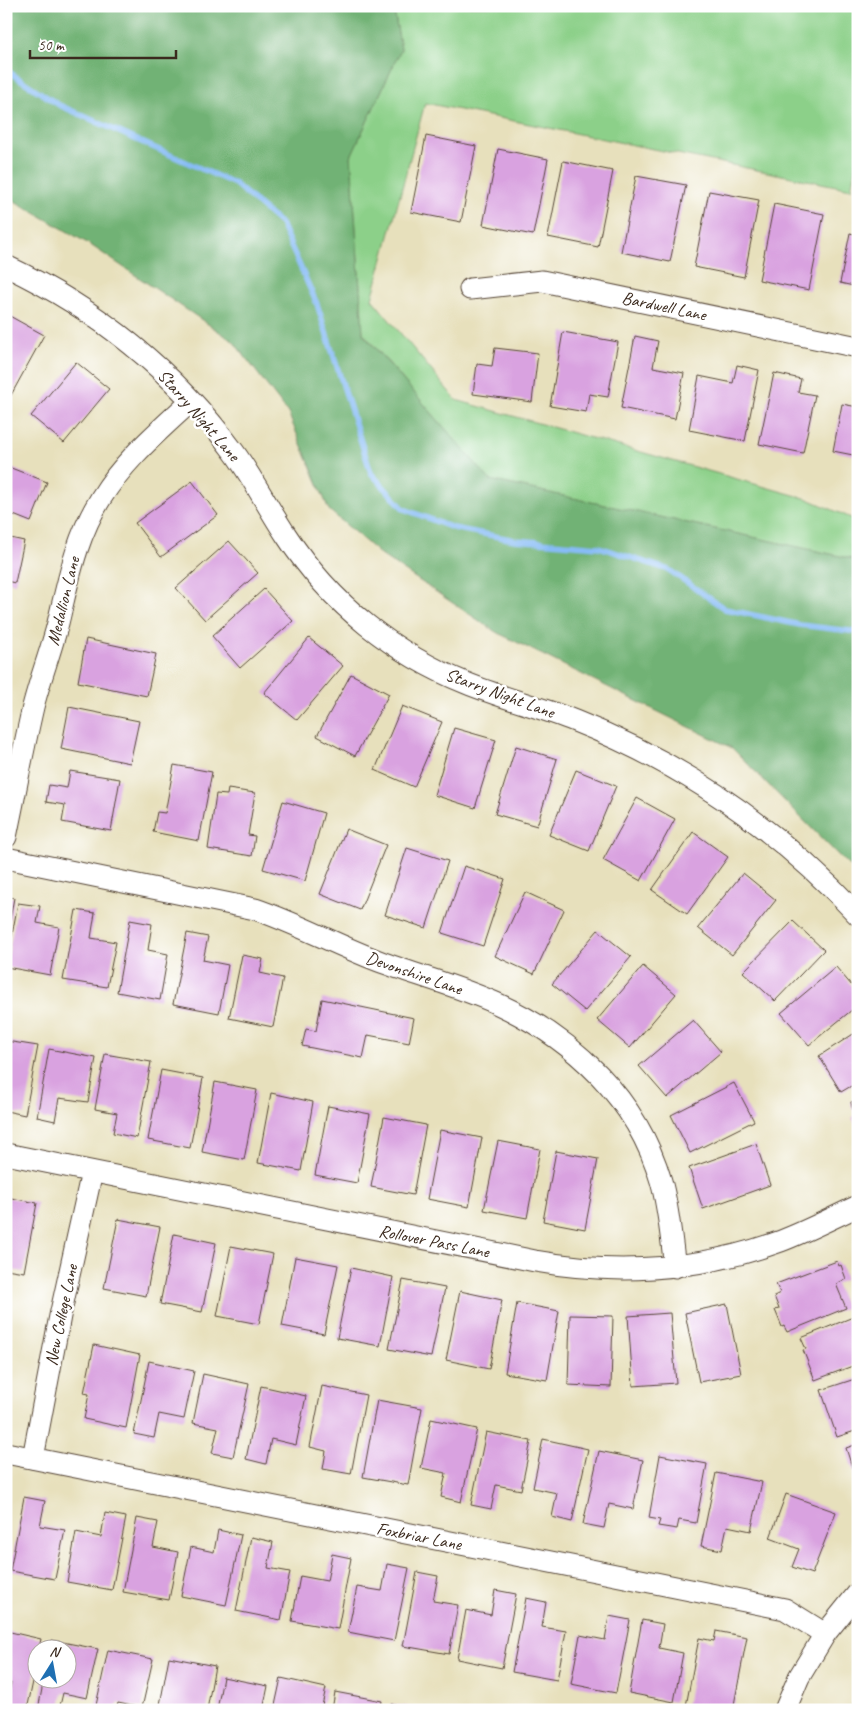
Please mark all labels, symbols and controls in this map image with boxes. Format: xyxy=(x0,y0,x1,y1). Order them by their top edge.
scale bar xyxy=(30,28,176,60)
text: 50 m xyxy=(38,36,65,55)
street label: Bardwell Lane xyxy=(620,286,709,326)
street label: Starry Night Lane xyxy=(153,365,246,466)
street label: Medallion Lane xyxy=(41,553,85,647)
street label: Starry Night Lane xyxy=(442,663,559,723)
street label: Devonshire Lane xyxy=(363,946,466,1000)
street label: Rollover Pass Lane xyxy=(377,1220,492,1263)
street label: New College Lane xyxy=(40,1261,83,1368)
street label: Foxbriar Lane xyxy=(375,1517,464,1555)
north arrow xyxy=(28,1638,78,1688)
text: N xyxy=(49,1643,63,1661)

